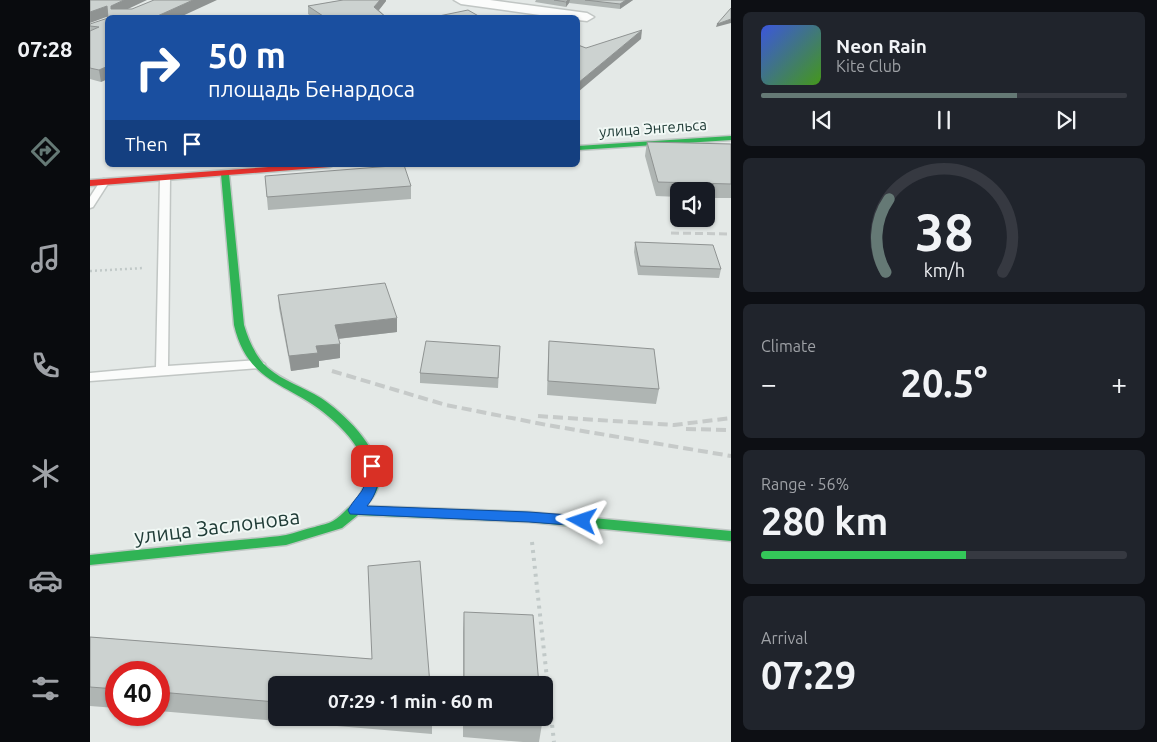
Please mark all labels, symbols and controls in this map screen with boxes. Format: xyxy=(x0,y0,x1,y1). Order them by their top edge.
icon: right xyxy=(125,35,190,100)
text: 50 m xyxy=(208,35,286,75)
text: Neon Rain xyxy=(836,35,927,57)
text: 07:28 xyxy=(17,36,73,61)
text: Kite Club xyxy=(836,57,901,75)
text: площадь Бенардоса xyxy=(208,76,415,101)
icon: previous xyxy=(808,106,836,134)
icon: pause xyxy=(930,106,958,134)
icon: next xyxy=(1052,106,1080,134)
street label: улица Энгельса xyxy=(599,116,707,140)
icon: arrive xyxy=(178,130,206,158)
text: Then xyxy=(125,133,168,155)
icon: directions xyxy=(28,134,63,169)
map controls xyxy=(670,182,715,227)
button: sound xyxy=(670,182,715,227)
text: 38 xyxy=(915,203,973,261)
icon: music xyxy=(28,241,63,276)
text: km/h xyxy=(923,260,965,280)
text: Climate xyxy=(761,337,816,355)
icon: phone xyxy=(28,348,63,383)
text: 20.5° xyxy=(900,362,988,404)
text: − xyxy=(761,368,777,399)
text: + xyxy=(1111,368,1127,399)
pin xyxy=(351,445,393,487)
icon: arrive xyxy=(358,452,386,480)
icon: climate xyxy=(28,456,63,491)
text: Range · 56% xyxy=(761,475,849,493)
position arrow xyxy=(555,494,607,546)
text: 280 km xyxy=(761,500,888,542)
street label: улица Заслонова xyxy=(133,504,301,548)
icon: car xyxy=(28,563,63,598)
text: Arrival xyxy=(761,629,808,647)
text: 07:29 xyxy=(761,654,856,696)
speed limit sign: 40 xyxy=(105,661,170,726)
icon: filters xyxy=(28,671,63,706)
text: 07:29 · 1 min · 60 m xyxy=(328,690,493,712)

